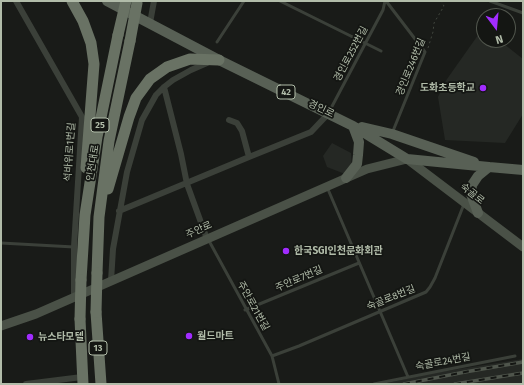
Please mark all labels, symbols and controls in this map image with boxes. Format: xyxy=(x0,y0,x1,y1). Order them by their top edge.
north arrow xyxy=(476,8,516,48)
street label: 경인로252번길 xyxy=(331,24,371,84)
text: N xyxy=(494,32,504,46)
street label: 경인로246번길 xyxy=(394,36,428,98)
place label: 도화초등학교 xyxy=(420,82,475,94)
marker: 도화초등학교 xyxy=(478,83,488,93)
road number: 42 xyxy=(277,85,295,99)
street label: 경인로 xyxy=(306,98,336,120)
road number: 25 xyxy=(91,118,109,132)
street label: 석바위로1번길 xyxy=(62,122,78,182)
street label: 인천대로 xyxy=(84,144,102,182)
street label: 숙골로 xyxy=(457,181,487,207)
street label: 주안로 xyxy=(184,219,214,241)
place label: 한국SGI인천문화회관 xyxy=(294,245,383,257)
marker: 한국SGI인천문화회관 xyxy=(281,246,291,256)
street label: 주안로7번길 xyxy=(273,264,325,294)
street label: 주안로21번길 xyxy=(234,279,272,333)
street label: 숙골로8번길 xyxy=(365,283,417,313)
place label: 월드마트 xyxy=(197,330,234,342)
place label: 뉴스타모텔 xyxy=(38,331,84,343)
marker: 월드마트 xyxy=(184,331,194,341)
marker: 뉴스타모텔 xyxy=(25,332,35,342)
road number: 13 xyxy=(89,341,107,355)
street label: 숙골로24번길 xyxy=(414,351,472,373)

